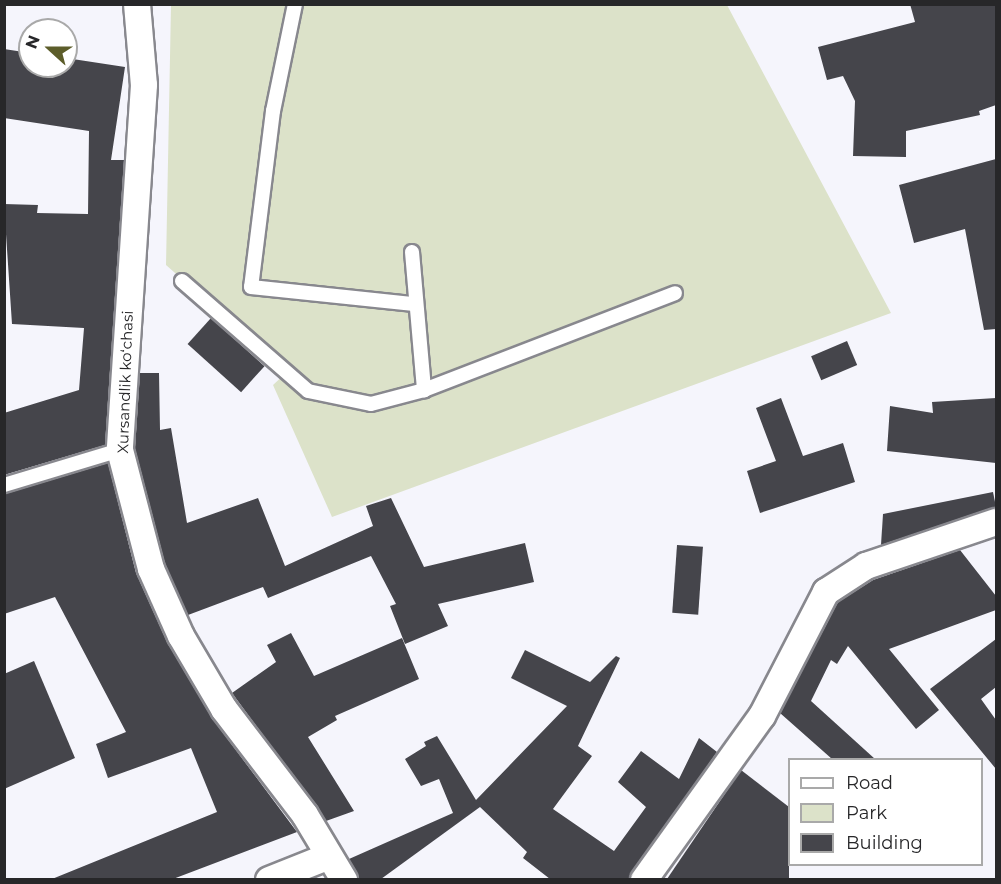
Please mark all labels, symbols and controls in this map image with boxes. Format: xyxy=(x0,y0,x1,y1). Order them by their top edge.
north arrow xyxy=(18,18,78,78)
text: N xyxy=(21,33,44,52)
street label: Xursandlik koʻchasi xyxy=(114,310,136,454)
legend xyxy=(788,758,983,866)
text: Road xyxy=(846,772,893,794)
text: Park xyxy=(846,802,887,824)
text: Building xyxy=(846,832,923,854)

